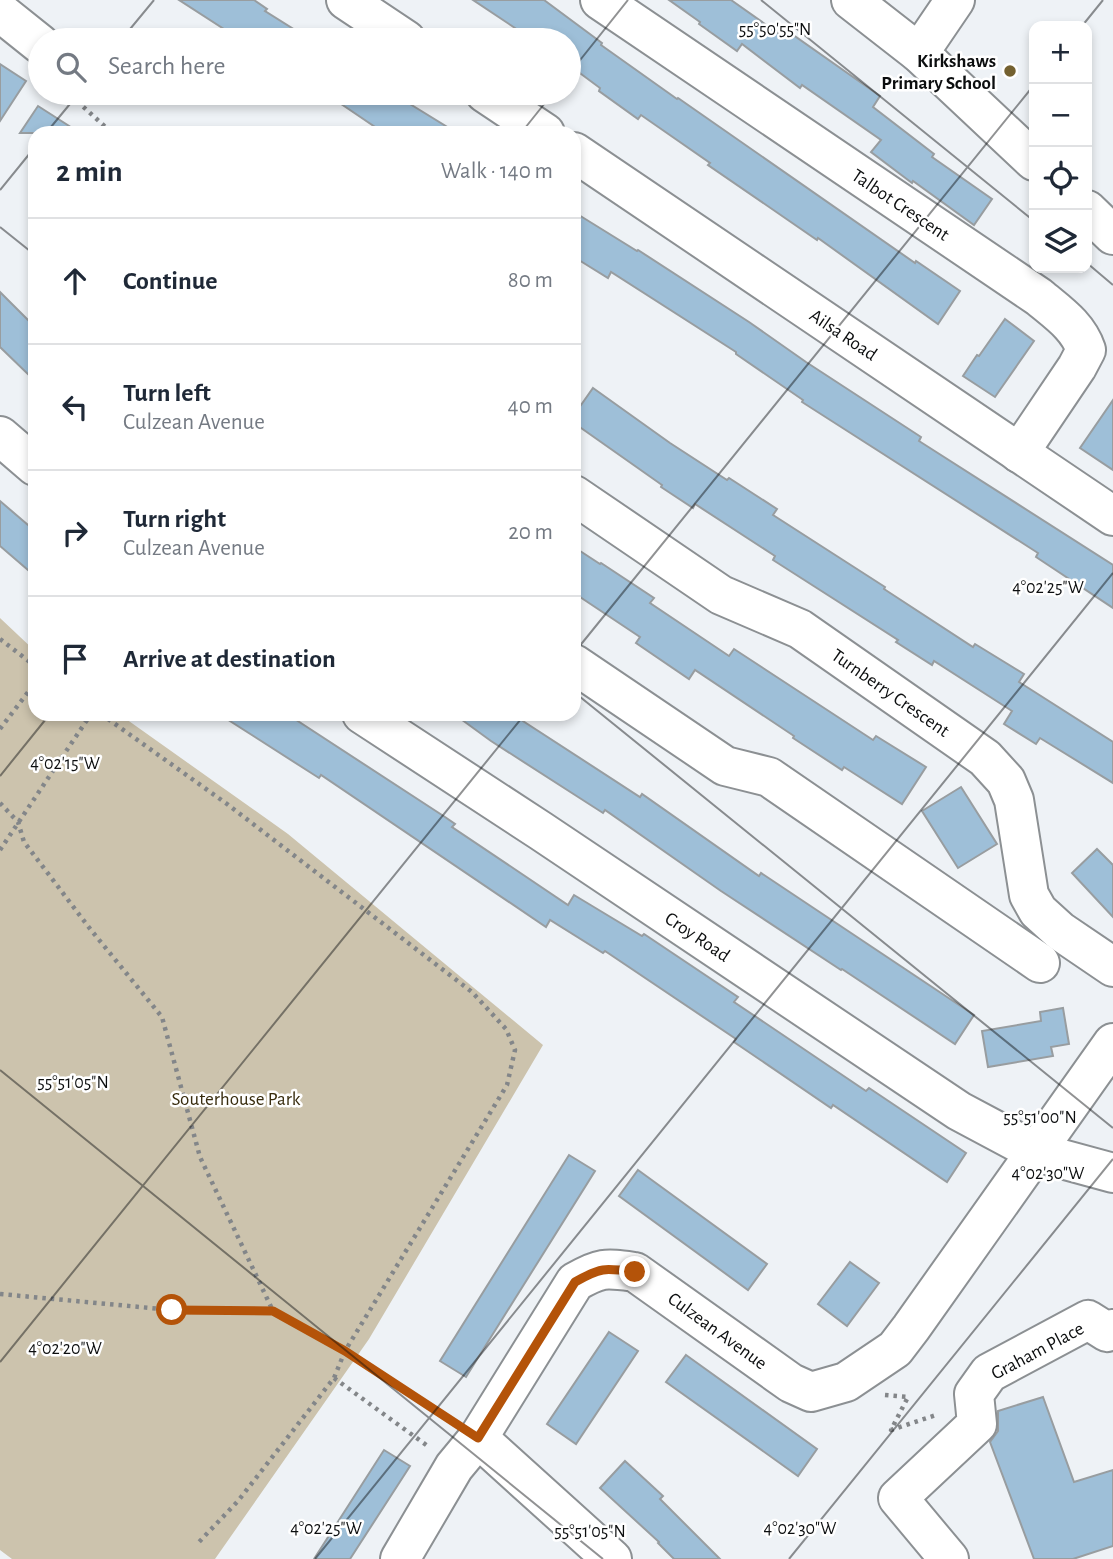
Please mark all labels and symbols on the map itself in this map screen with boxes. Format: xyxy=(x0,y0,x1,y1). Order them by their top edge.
text: 55°50'55"N xyxy=(739,21,811,39)
place label: Kirkshaws Primary School xyxy=(881,52,996,93)
marker: Kirkshaws Primary School xyxy=(1002,63,1018,79)
street label: Talbot Crescent xyxy=(848,166,952,245)
street label: Ailsa Road xyxy=(806,306,881,365)
text: 4°02'25"W xyxy=(1012,579,1084,597)
street label: Turnberry Crescent xyxy=(828,646,953,741)
text: 4°02'15"W xyxy=(30,755,100,773)
street label: Croy Road xyxy=(661,909,733,966)
text: 55°51'05"N xyxy=(37,1074,109,1092)
park label: Souterhouse Park xyxy=(172,1090,301,1109)
text: 55°51'00"N xyxy=(1003,1109,1077,1127)
text: 4°02'30"W xyxy=(1012,1165,1084,1183)
route end xyxy=(619,1256,650,1287)
street label: Culzean Avenue xyxy=(664,1289,770,1373)
route start xyxy=(156,1294,187,1325)
street label: Graham Place xyxy=(988,1319,1087,1384)
text: 4°02'20"W xyxy=(28,1340,102,1358)
text: 4°02'25"W xyxy=(290,1520,362,1538)
text: 4°02'30"W xyxy=(764,1520,836,1538)
text: 55°51'05"N xyxy=(554,1523,626,1541)

